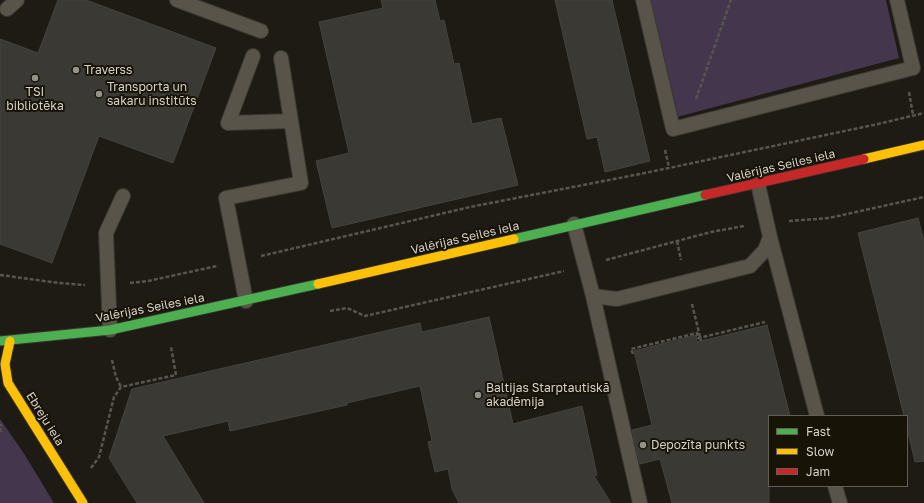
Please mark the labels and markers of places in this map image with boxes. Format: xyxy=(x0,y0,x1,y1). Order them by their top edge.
place label: Traverss xyxy=(84,63,132,77)
marker: Traverss xyxy=(71,65,81,75)
marker: TSI bibliotēka xyxy=(30,73,40,83)
place label: Transporta un sakaru institūts xyxy=(107,80,197,108)
place label: TSI bibliotēka xyxy=(6,85,64,113)
marker: Transporta un sakaru institūts xyxy=(94,89,104,99)
place label: Baltijas Starptautiskā akadēmija xyxy=(486,381,610,409)
marker: Baltijas Starptautiskā akadēmija xyxy=(473,390,483,400)
place label: Depozīta punkts xyxy=(651,438,745,452)
marker: Depozīta punkts xyxy=(638,440,648,450)

